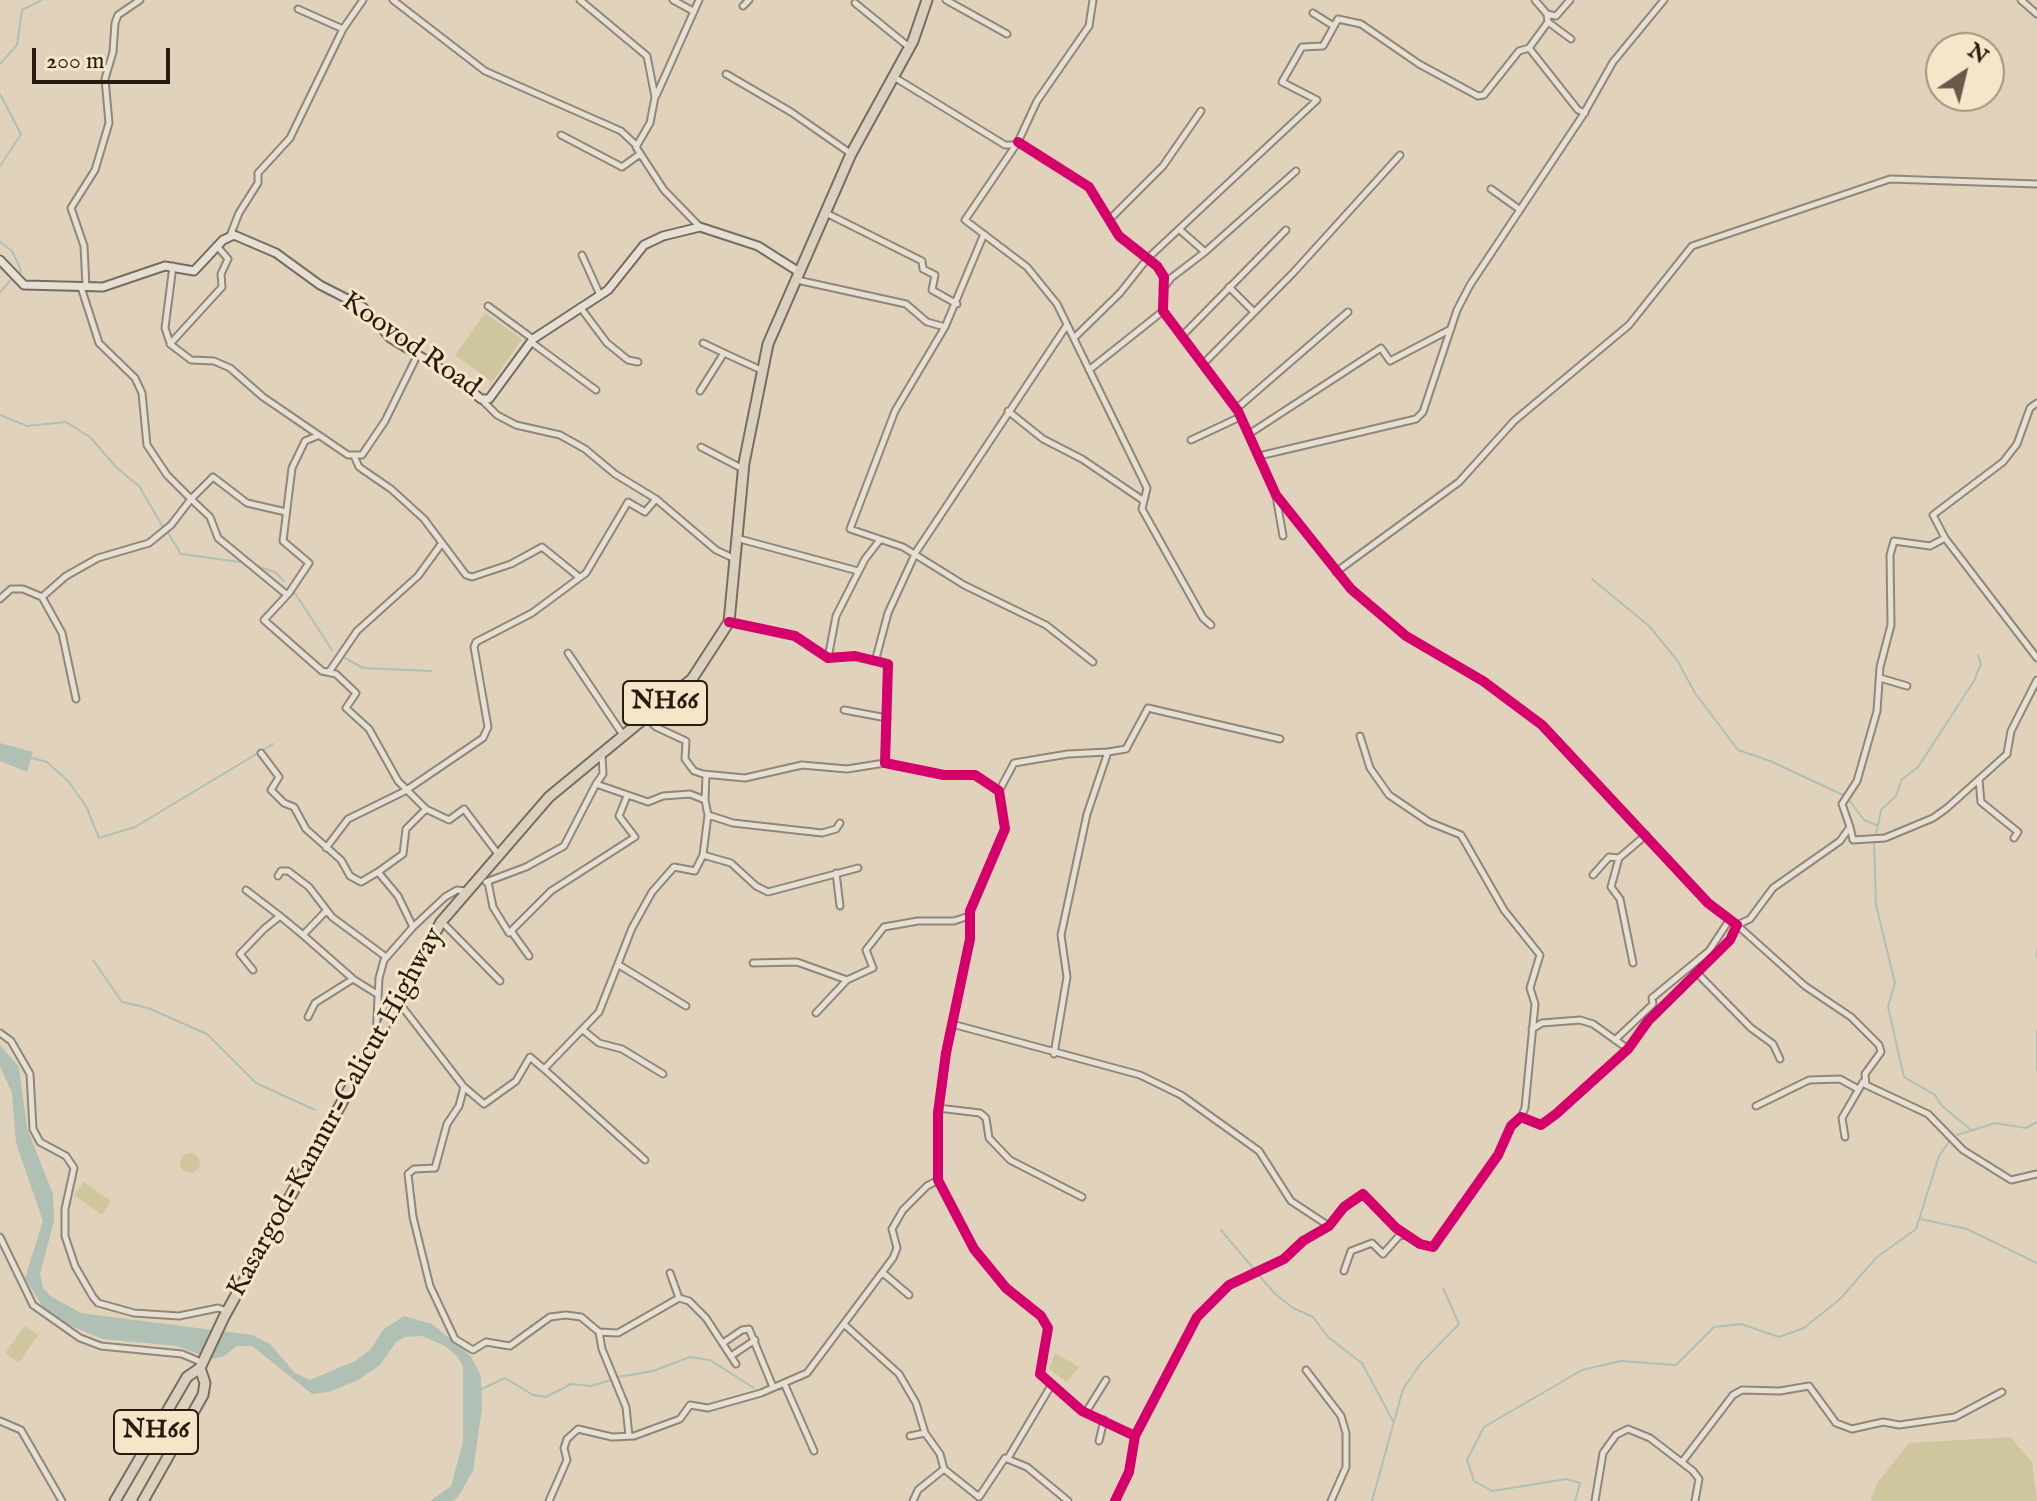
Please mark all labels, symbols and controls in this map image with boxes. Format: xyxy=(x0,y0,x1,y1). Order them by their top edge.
scale bar xyxy=(36,32,174,82)
north arrow xyxy=(1925,32,2005,112)
text: N xyxy=(1962,37,1993,71)
text: 200 m xyxy=(46,46,105,77)
street label: Koovod Road xyxy=(334,286,486,406)
road number: NH66 xyxy=(623,681,707,725)
street label: Kasargod-Kannur-Calicut Highway xyxy=(221,922,453,1304)
road number: NH66 xyxy=(114,1410,198,1454)

